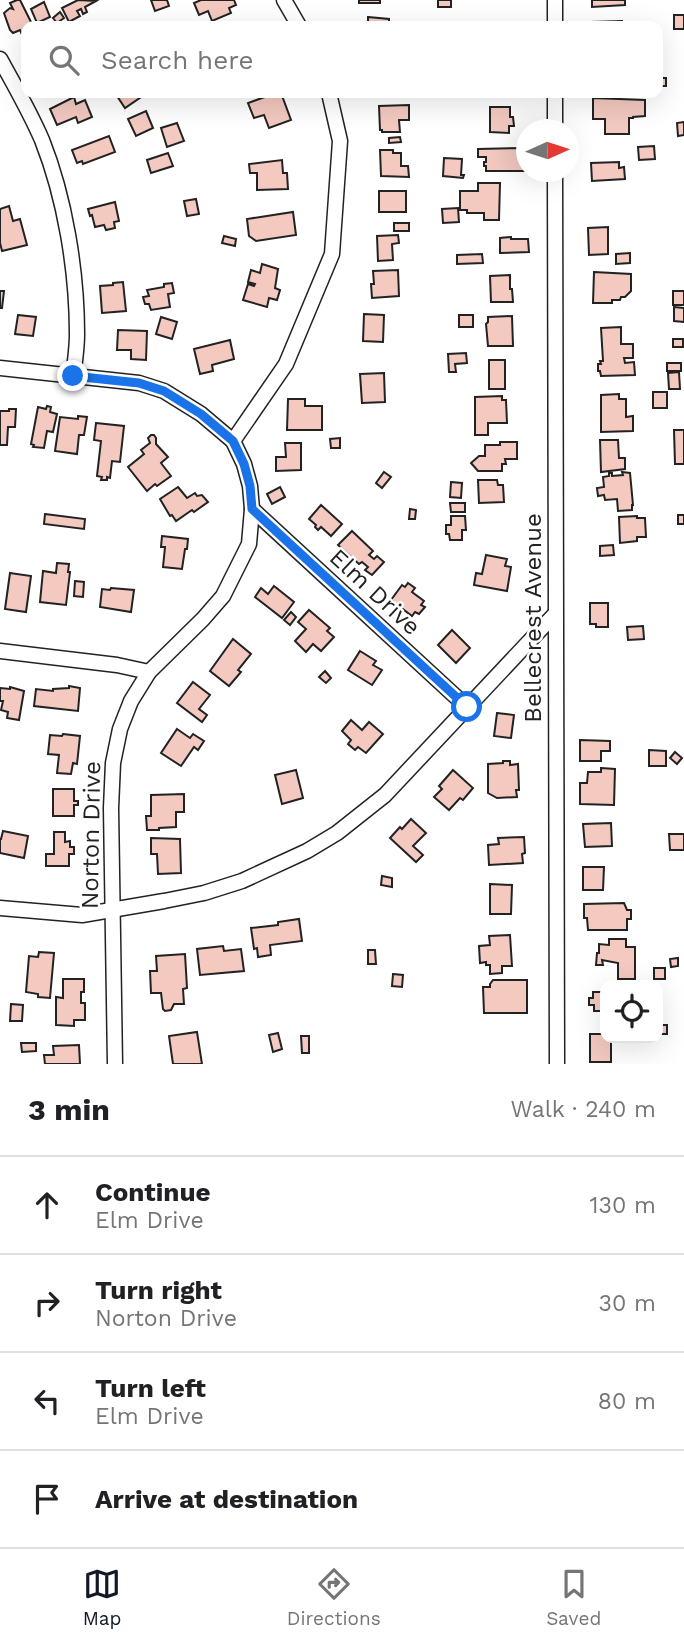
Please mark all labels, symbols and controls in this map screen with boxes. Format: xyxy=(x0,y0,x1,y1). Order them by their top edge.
search box xyxy=(21,21,663,98)
icon: search xyxy=(45,41,83,79)
text: Search here xyxy=(101,45,253,75)
north arrow xyxy=(516,119,579,182)
route end xyxy=(57,360,88,391)
street label: Bellecrest Avenue xyxy=(519,513,547,723)
street label: Elm Drive xyxy=(324,543,426,641)
route start xyxy=(451,691,482,722)
street label: Norton Drive xyxy=(76,761,106,909)
map controls xyxy=(600,980,663,1043)
button: locate xyxy=(600,980,663,1043)
text: 3 min xyxy=(28,1092,110,1127)
text: Walk · 240 m xyxy=(511,1096,656,1123)
text: Continue xyxy=(95,1177,211,1207)
icon: ahead xyxy=(28,1186,66,1224)
text: 130 m xyxy=(590,1192,656,1219)
text: Elm Drive xyxy=(95,1207,204,1234)
text: Turn right xyxy=(95,1275,222,1305)
icon: right xyxy=(28,1284,66,1322)
text: 30 m xyxy=(599,1290,656,1317)
text: Norton Drive xyxy=(95,1305,237,1332)
text: Turn left xyxy=(95,1373,206,1403)
icon: left xyxy=(28,1382,66,1420)
text: 80 m xyxy=(598,1388,656,1415)
text: Elm Drive xyxy=(95,1403,204,1430)
icon: arrive xyxy=(28,1480,66,1518)
text: Arrive at destination xyxy=(95,1484,358,1514)
tab: Map xyxy=(83,1565,121,1630)
tab: Directions xyxy=(287,1565,381,1630)
tab: Saved xyxy=(546,1565,601,1630)

